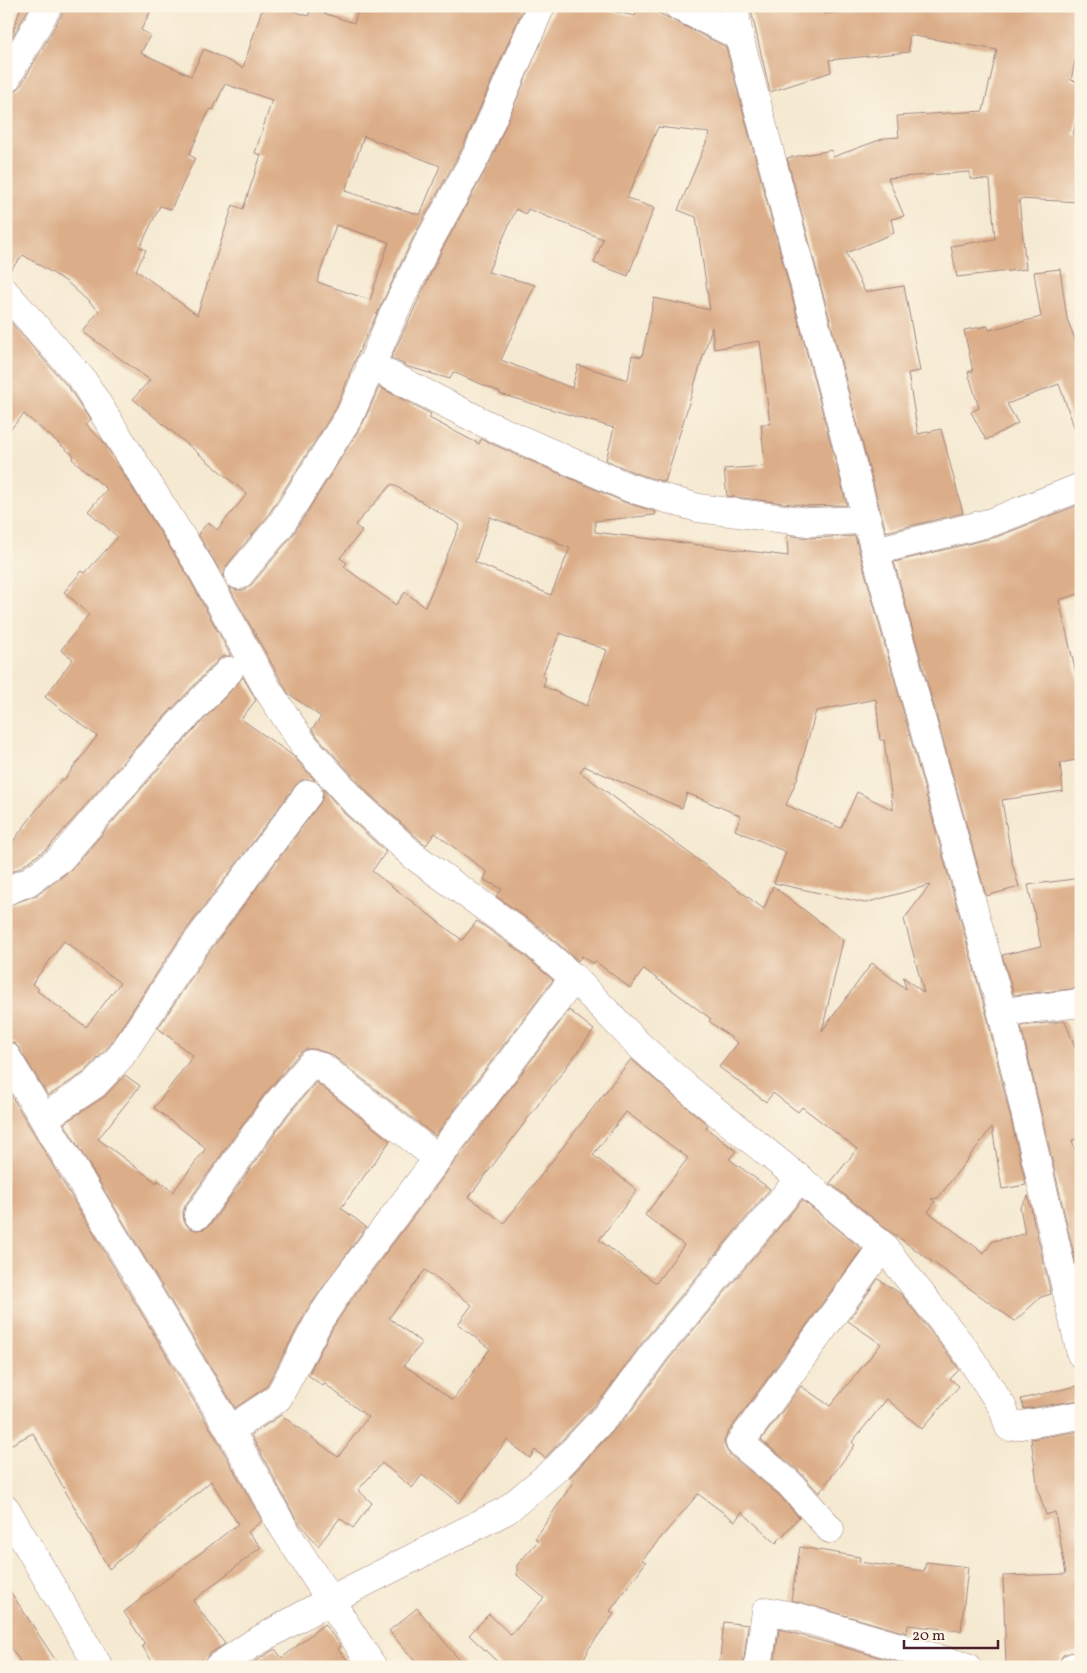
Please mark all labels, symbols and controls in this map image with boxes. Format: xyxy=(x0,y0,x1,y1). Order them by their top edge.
scale bar xyxy=(904,1618,998,1650)
text: 20 m xyxy=(912,1626,945,1647)

